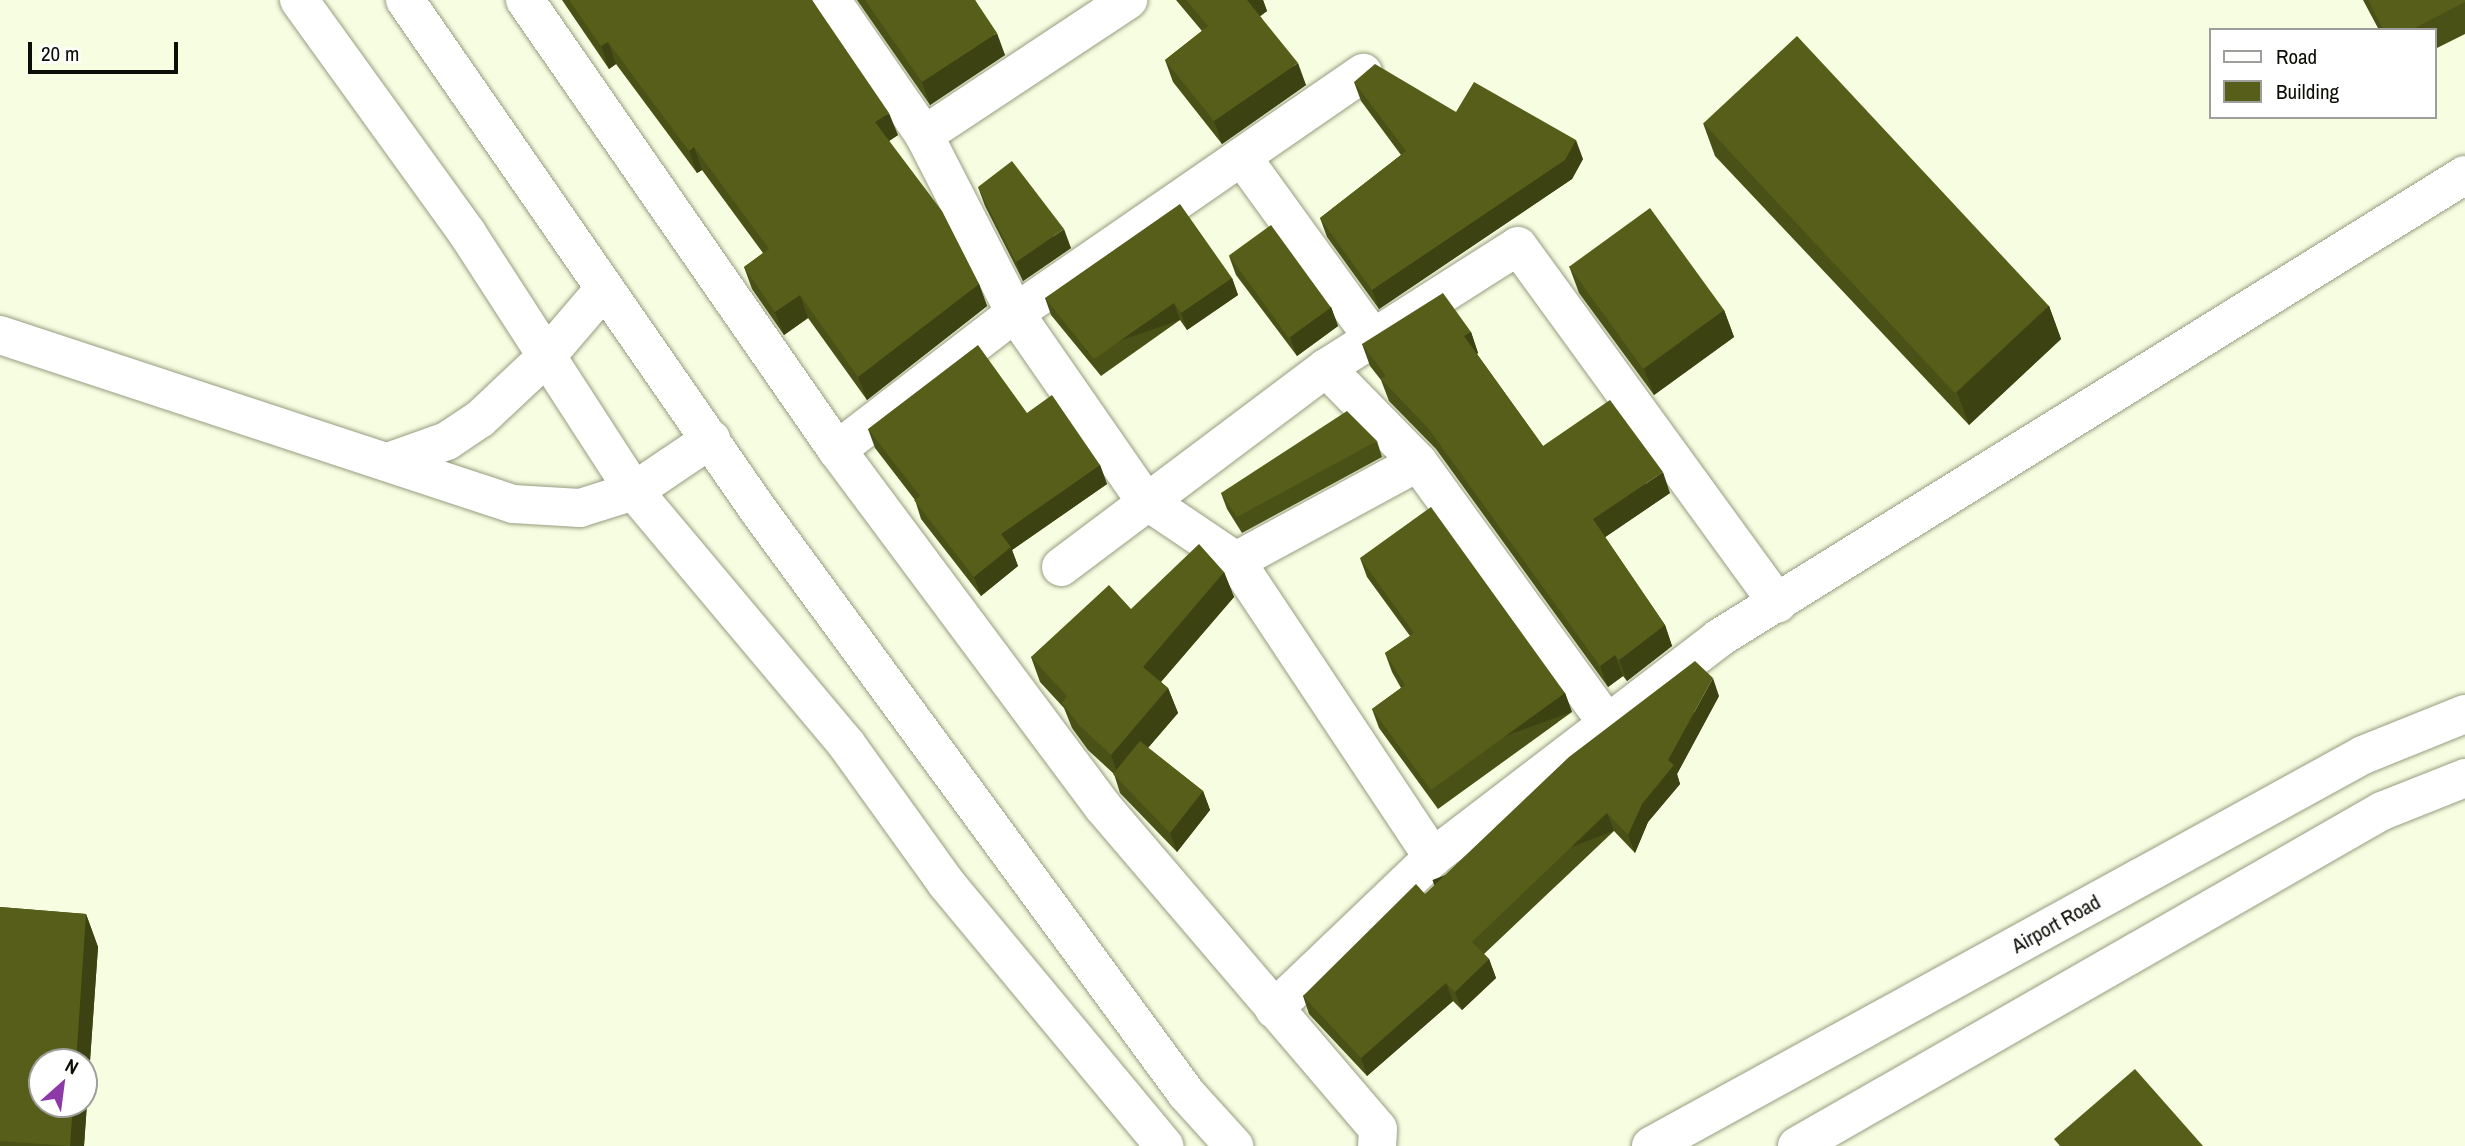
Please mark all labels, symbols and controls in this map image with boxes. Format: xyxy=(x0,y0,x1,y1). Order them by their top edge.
scale bar xyxy=(32,28,182,72)
legend xyxy=(2210,28,2437,119)
text: 20 m xyxy=(41,39,79,68)
text: Road xyxy=(2276,42,2317,71)
text: Building xyxy=(2276,77,2339,106)
street label: Airport Road xyxy=(2007,889,2105,959)
north arrow xyxy=(28,1048,98,1118)
text: N xyxy=(61,1052,83,1080)

